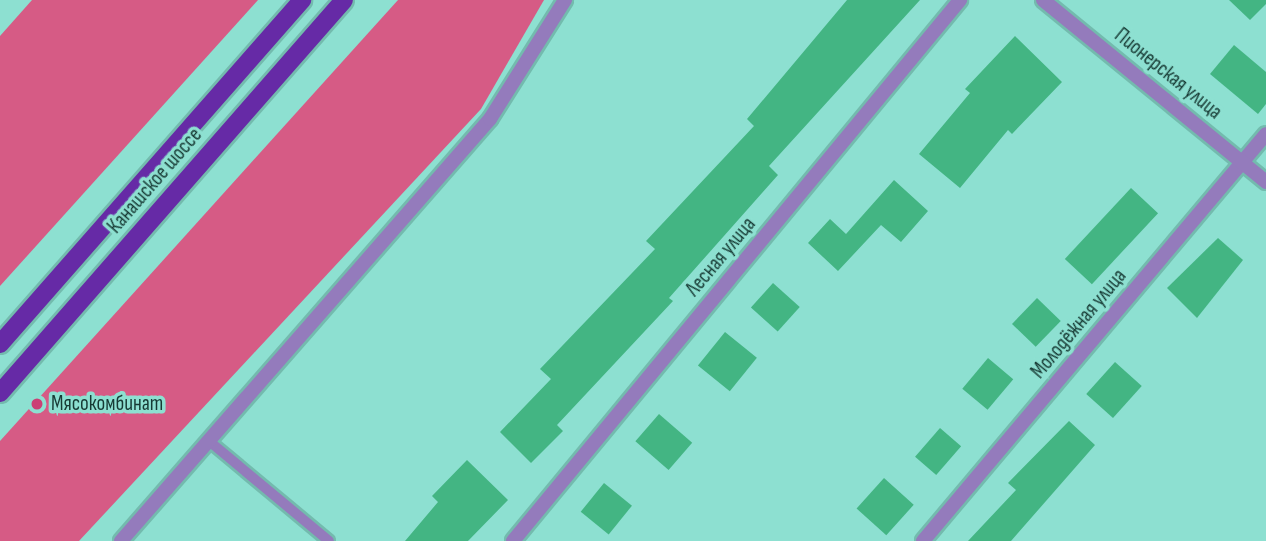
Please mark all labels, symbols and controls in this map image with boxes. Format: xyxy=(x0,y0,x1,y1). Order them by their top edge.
street label: Пионерская улица xyxy=(1109,23,1227,125)
street label: Канашское шоссе xyxy=(102,123,208,239)
street label: Лесная улица xyxy=(681,212,761,302)
street label: Молодёжная улица xyxy=(1026,264,1132,384)
place label: Мясокомбинат xyxy=(51,391,163,417)
marker: Мясокомбинат xyxy=(29,396,45,412)

